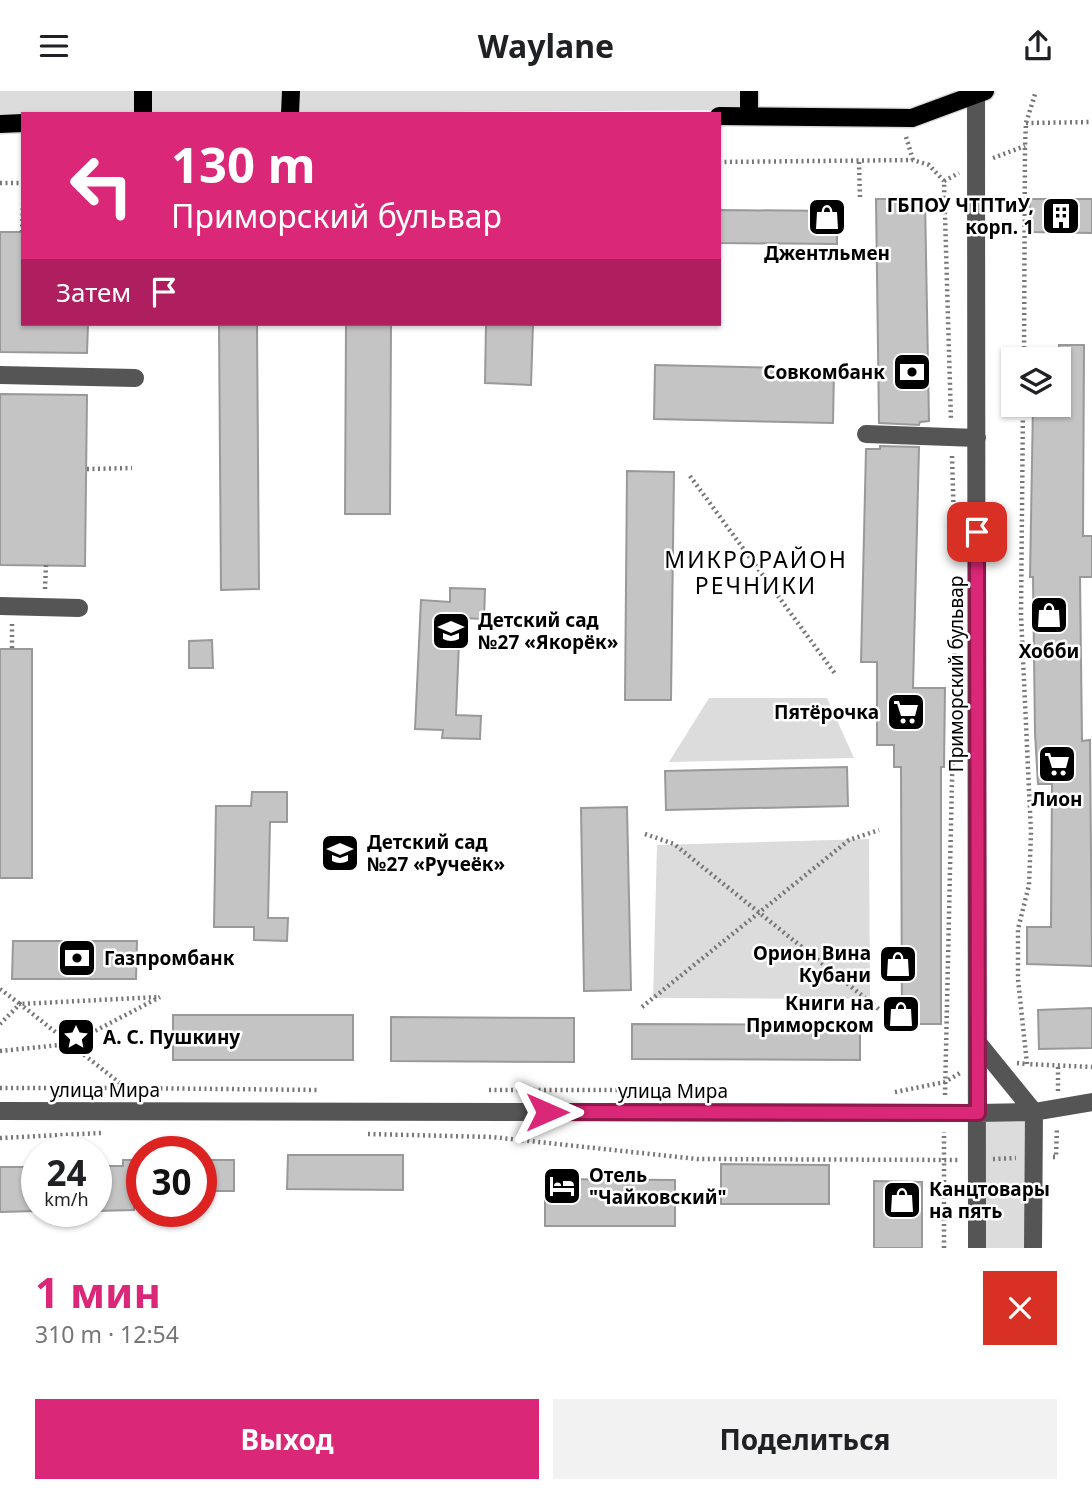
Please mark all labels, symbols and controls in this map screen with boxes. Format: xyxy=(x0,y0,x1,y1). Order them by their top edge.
text: Waylane xyxy=(478,24,614,67)
icon: menu xyxy=(35,27,73,65)
icon: share xyxy=(1019,27,1057,65)
text: 130 m xyxy=(171,131,316,197)
icon: left xyxy=(56,140,147,231)
place label: ГБПОУ ЧТПТиУ, корп. 1 xyxy=(887,192,1034,240)
text: Приморский бульвар xyxy=(171,194,502,237)
building icon: ГБПОУ ЧТПТиУ, корп. 1 xyxy=(1040,195,1082,237)
shop icon: Джентльмен xyxy=(806,196,848,238)
place label: Джентльмен xyxy=(764,240,890,266)
icon: arrive xyxy=(145,273,183,311)
text: Затем xyxy=(56,274,131,310)
map controls xyxy=(1001,347,1071,417)
button: layers xyxy=(1001,347,1071,417)
bank icon: Совкомбанк xyxy=(891,351,933,393)
place label: Совкомбанк xyxy=(763,359,885,385)
pin xyxy=(947,502,1007,562)
icon: arrive xyxy=(958,513,996,551)
district label: МИКРОРАЙОН РЕЧНИКИ xyxy=(664,543,848,601)
street label: Приморский бульвар xyxy=(943,576,969,772)
shop icon: Хобби xyxy=(1028,594,1070,636)
place label: Детский сад №27 «Якорёк» xyxy=(478,607,618,655)
school or university icon: Детский сад №27 «Якорёк» xyxy=(430,610,472,652)
place label: Хобби xyxy=(1019,638,1079,664)
supermarket icon: Пятёрочка xyxy=(885,691,927,733)
place label: Пятёрочка xyxy=(774,699,879,725)
supermarket icon: Лион xyxy=(1036,743,1078,785)
place label: Лион xyxy=(1032,786,1083,812)
place label: Детский сад №27 «Ручеёк» xyxy=(367,829,505,877)
school or university icon: Детский сад №27 «Ручеёк» xyxy=(319,832,361,874)
bank icon: Газпромбанк xyxy=(56,937,98,979)
place label: Орион Вина Кубани xyxy=(753,940,871,988)
shop icon: Орион Вина Кубани xyxy=(877,943,919,985)
place label: Газпромбанк xyxy=(104,945,235,971)
place label: Книги на Приморском xyxy=(746,990,874,1038)
shop icon: Книги на Приморском xyxy=(880,993,922,1035)
place icon: А. С. Пушкину xyxy=(55,1016,97,1058)
place label: А. С. Пушкину xyxy=(103,1024,240,1050)
position arrow xyxy=(510,1075,584,1149)
street label: улица Мира xyxy=(50,1077,160,1103)
street label: улица Мира xyxy=(618,1078,728,1104)
speed limit sign: 30 xyxy=(126,1136,217,1227)
text: 24 xyxy=(46,1149,87,1196)
place label: Отель "Чайковский" xyxy=(589,1162,727,1210)
hotel icon: Отель "Чайковский" xyxy=(541,1165,583,1207)
place label: Канцтовары на пять xyxy=(929,1176,1050,1224)
shop icon: Канцтовары на пять xyxy=(881,1179,923,1221)
text: km/h xyxy=(44,1187,89,1211)
text: 1 мин xyxy=(35,1263,161,1320)
button: close xyxy=(983,1271,1057,1345)
text: 310 m · 12:54 xyxy=(35,1318,179,1350)
button: Выход xyxy=(35,1399,539,1479)
button: Поделиться xyxy=(553,1399,1057,1479)

